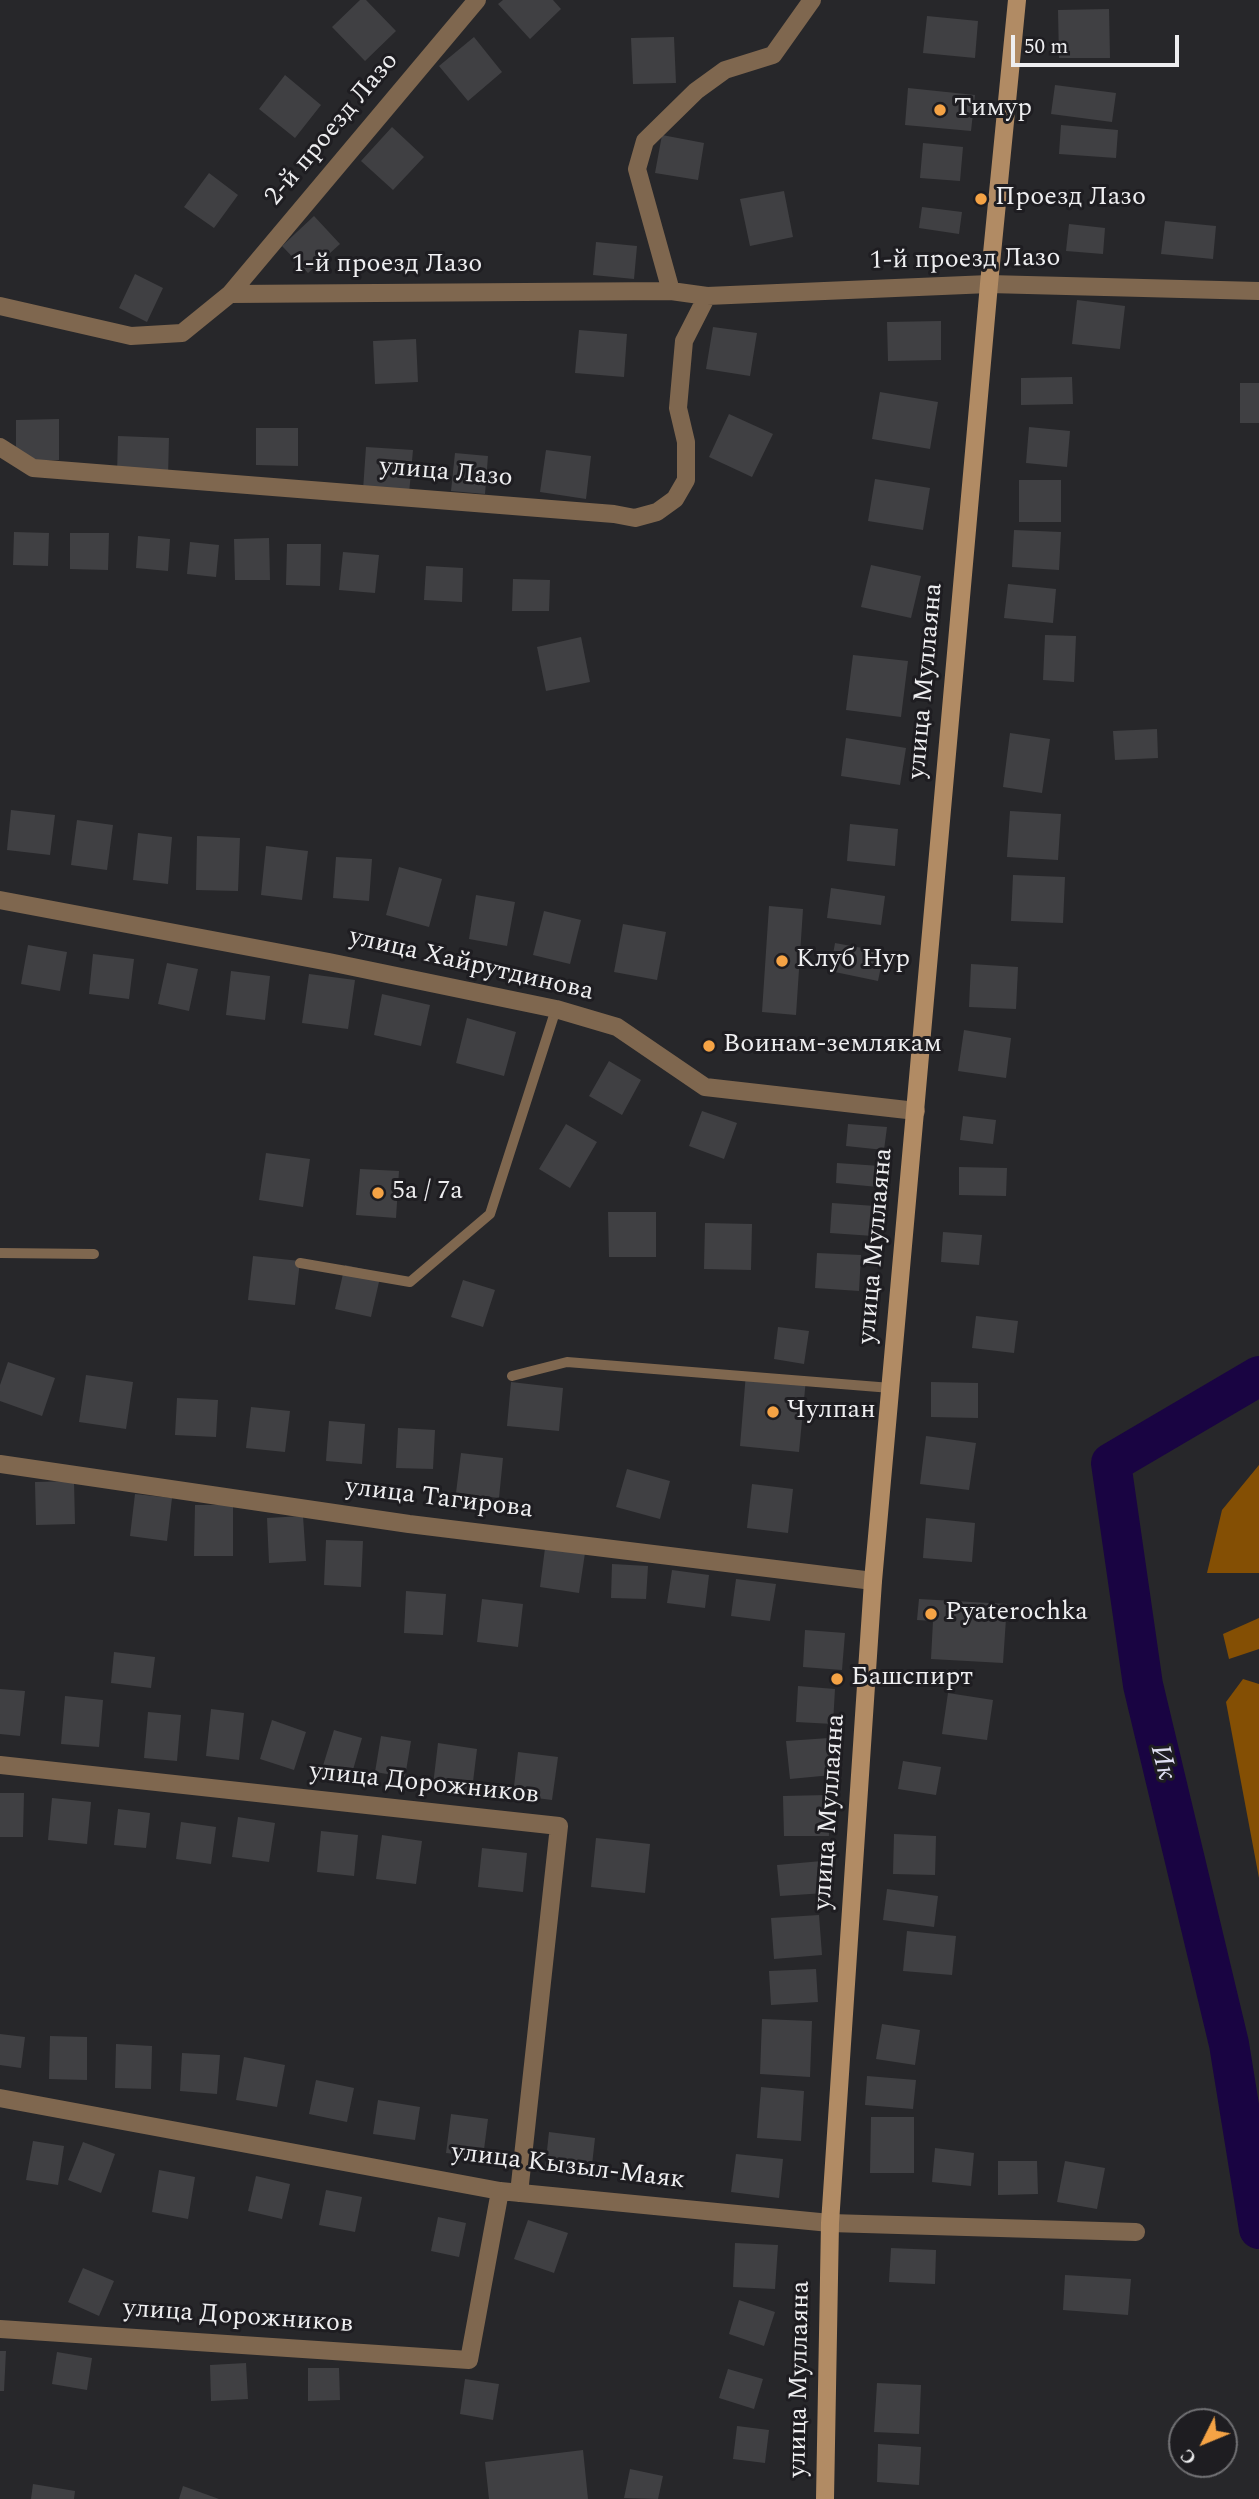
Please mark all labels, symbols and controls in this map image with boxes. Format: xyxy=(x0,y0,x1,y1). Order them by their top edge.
scale bar xyxy=(1014,21,1182,65)
text: 50 m xyxy=(1024,31,1068,63)
street label: 2-й проезд Лазо xyxy=(260,47,406,213)
place label: Тимур xyxy=(954,94,1032,126)
marker: Тимур xyxy=(932,102,948,118)
place label: Проезд Лазо xyxy=(995,183,1146,215)
marker: Проезд Лазо xyxy=(973,191,989,207)
street label: 1-й проезд Лазо xyxy=(869,244,1061,278)
street label: 1-й проезд Лазо xyxy=(292,250,482,282)
street label: улица Лазо xyxy=(378,453,514,495)
street label: улица Муллаяна xyxy=(903,582,951,780)
street label: улица Хайрутдинова xyxy=(346,923,596,1009)
place label: Клуб Нур xyxy=(796,945,910,977)
marker: Клуб Нур xyxy=(774,953,790,969)
place label: Воинам-землякам xyxy=(723,1030,942,1062)
marker: Воинам-землякам xyxy=(701,1038,717,1054)
street label: улица Муллаяна xyxy=(853,1147,901,1345)
place label: 5а / 7а xyxy=(392,1177,463,1209)
marker: 5а / 7а xyxy=(370,1185,386,1201)
place label: Чулпан xyxy=(787,1396,876,1428)
marker: Чулпан xyxy=(765,1404,781,1420)
street label: улица Тагирова xyxy=(343,1473,535,1527)
place label: Pyaterochka xyxy=(945,1598,1088,1630)
marker: Pyaterochka xyxy=(923,1606,939,1622)
place label: Башспирт xyxy=(851,1663,973,1695)
marker: Башспирт xyxy=(829,1671,845,1687)
street label: улица Муллаяна xyxy=(809,1713,853,1911)
water label: Ик xyxy=(1140,1742,1182,1784)
street label: улица Дорожников xyxy=(308,1757,540,1813)
street label: улица Кызыл-Маяк xyxy=(450,2138,686,2198)
street label: улица Муллаяна xyxy=(784,2280,818,2478)
street label: улица Дорожников xyxy=(122,2294,354,2342)
north arrow xyxy=(1168,2408,1238,2478)
text: С xyxy=(1174,2441,1204,2471)

